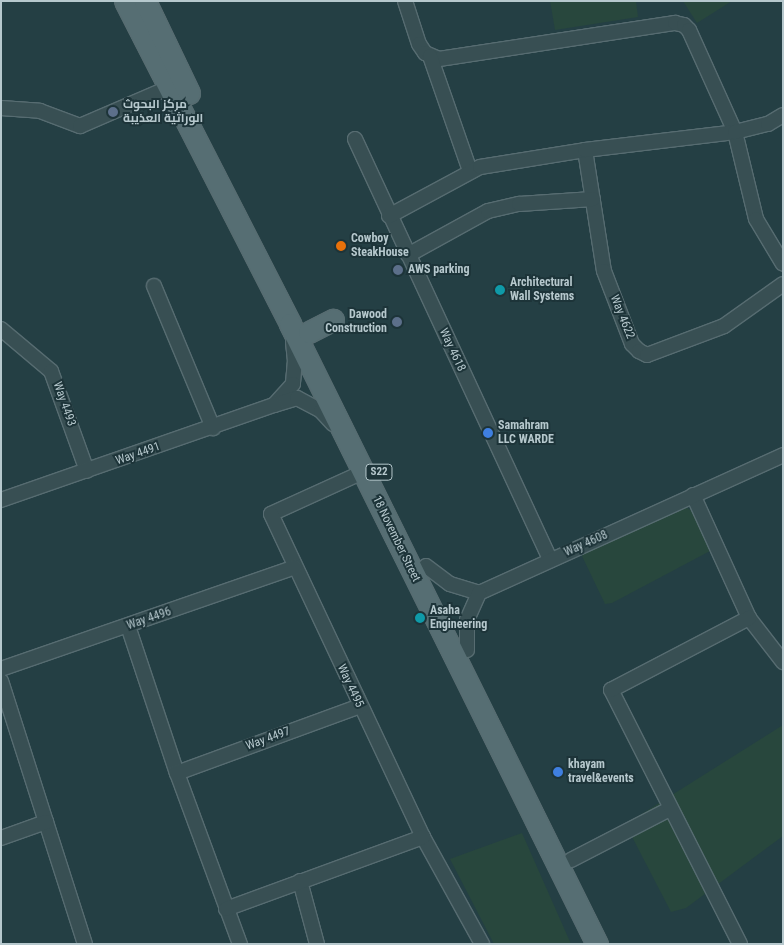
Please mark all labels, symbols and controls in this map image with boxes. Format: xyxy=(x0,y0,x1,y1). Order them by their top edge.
place label: مركز البحوث الوراثية العذيبة xyxy=(123,98,203,126)
marker: مركز البحوث الوراثية العذيبة xyxy=(107,106,119,118)
place label: Cowboy SteakHouse xyxy=(351,232,409,260)
marker: Cowboy SteakHouse xyxy=(335,240,347,252)
place label: AWS parking xyxy=(408,263,469,277)
marker: AWS parking xyxy=(392,264,404,276)
place label: Architectural Wall Systems xyxy=(510,276,574,304)
marker: Architectural Wall Systems xyxy=(494,284,506,296)
street label: Way 4622 xyxy=(607,293,637,341)
place label: Dawood Construction xyxy=(325,308,387,336)
marker: Dawood Construction xyxy=(391,316,403,328)
street label: Way 4618 xyxy=(436,326,468,374)
street label: Way 4493 xyxy=(50,380,78,428)
place label: Samahram LLC WARDE xyxy=(498,419,554,447)
marker: Samahram LLC WARDE xyxy=(482,427,494,439)
street label: Way 4491 xyxy=(114,440,162,468)
road number: S22 xyxy=(365,464,393,481)
street label: 18 November Street xyxy=(369,494,423,584)
street label: Way 4608 xyxy=(562,528,610,560)
place label: Asaha Engineering xyxy=(430,604,487,632)
street label: Way 4496 xyxy=(125,605,173,633)
marker: Asaha Engineering xyxy=(414,612,426,624)
street label: Way 4495 xyxy=(334,662,366,710)
street label: Way 4497 xyxy=(244,724,292,754)
place label: khayam travel&events xyxy=(568,758,634,786)
marker: khayam travel&events xyxy=(552,766,564,778)

